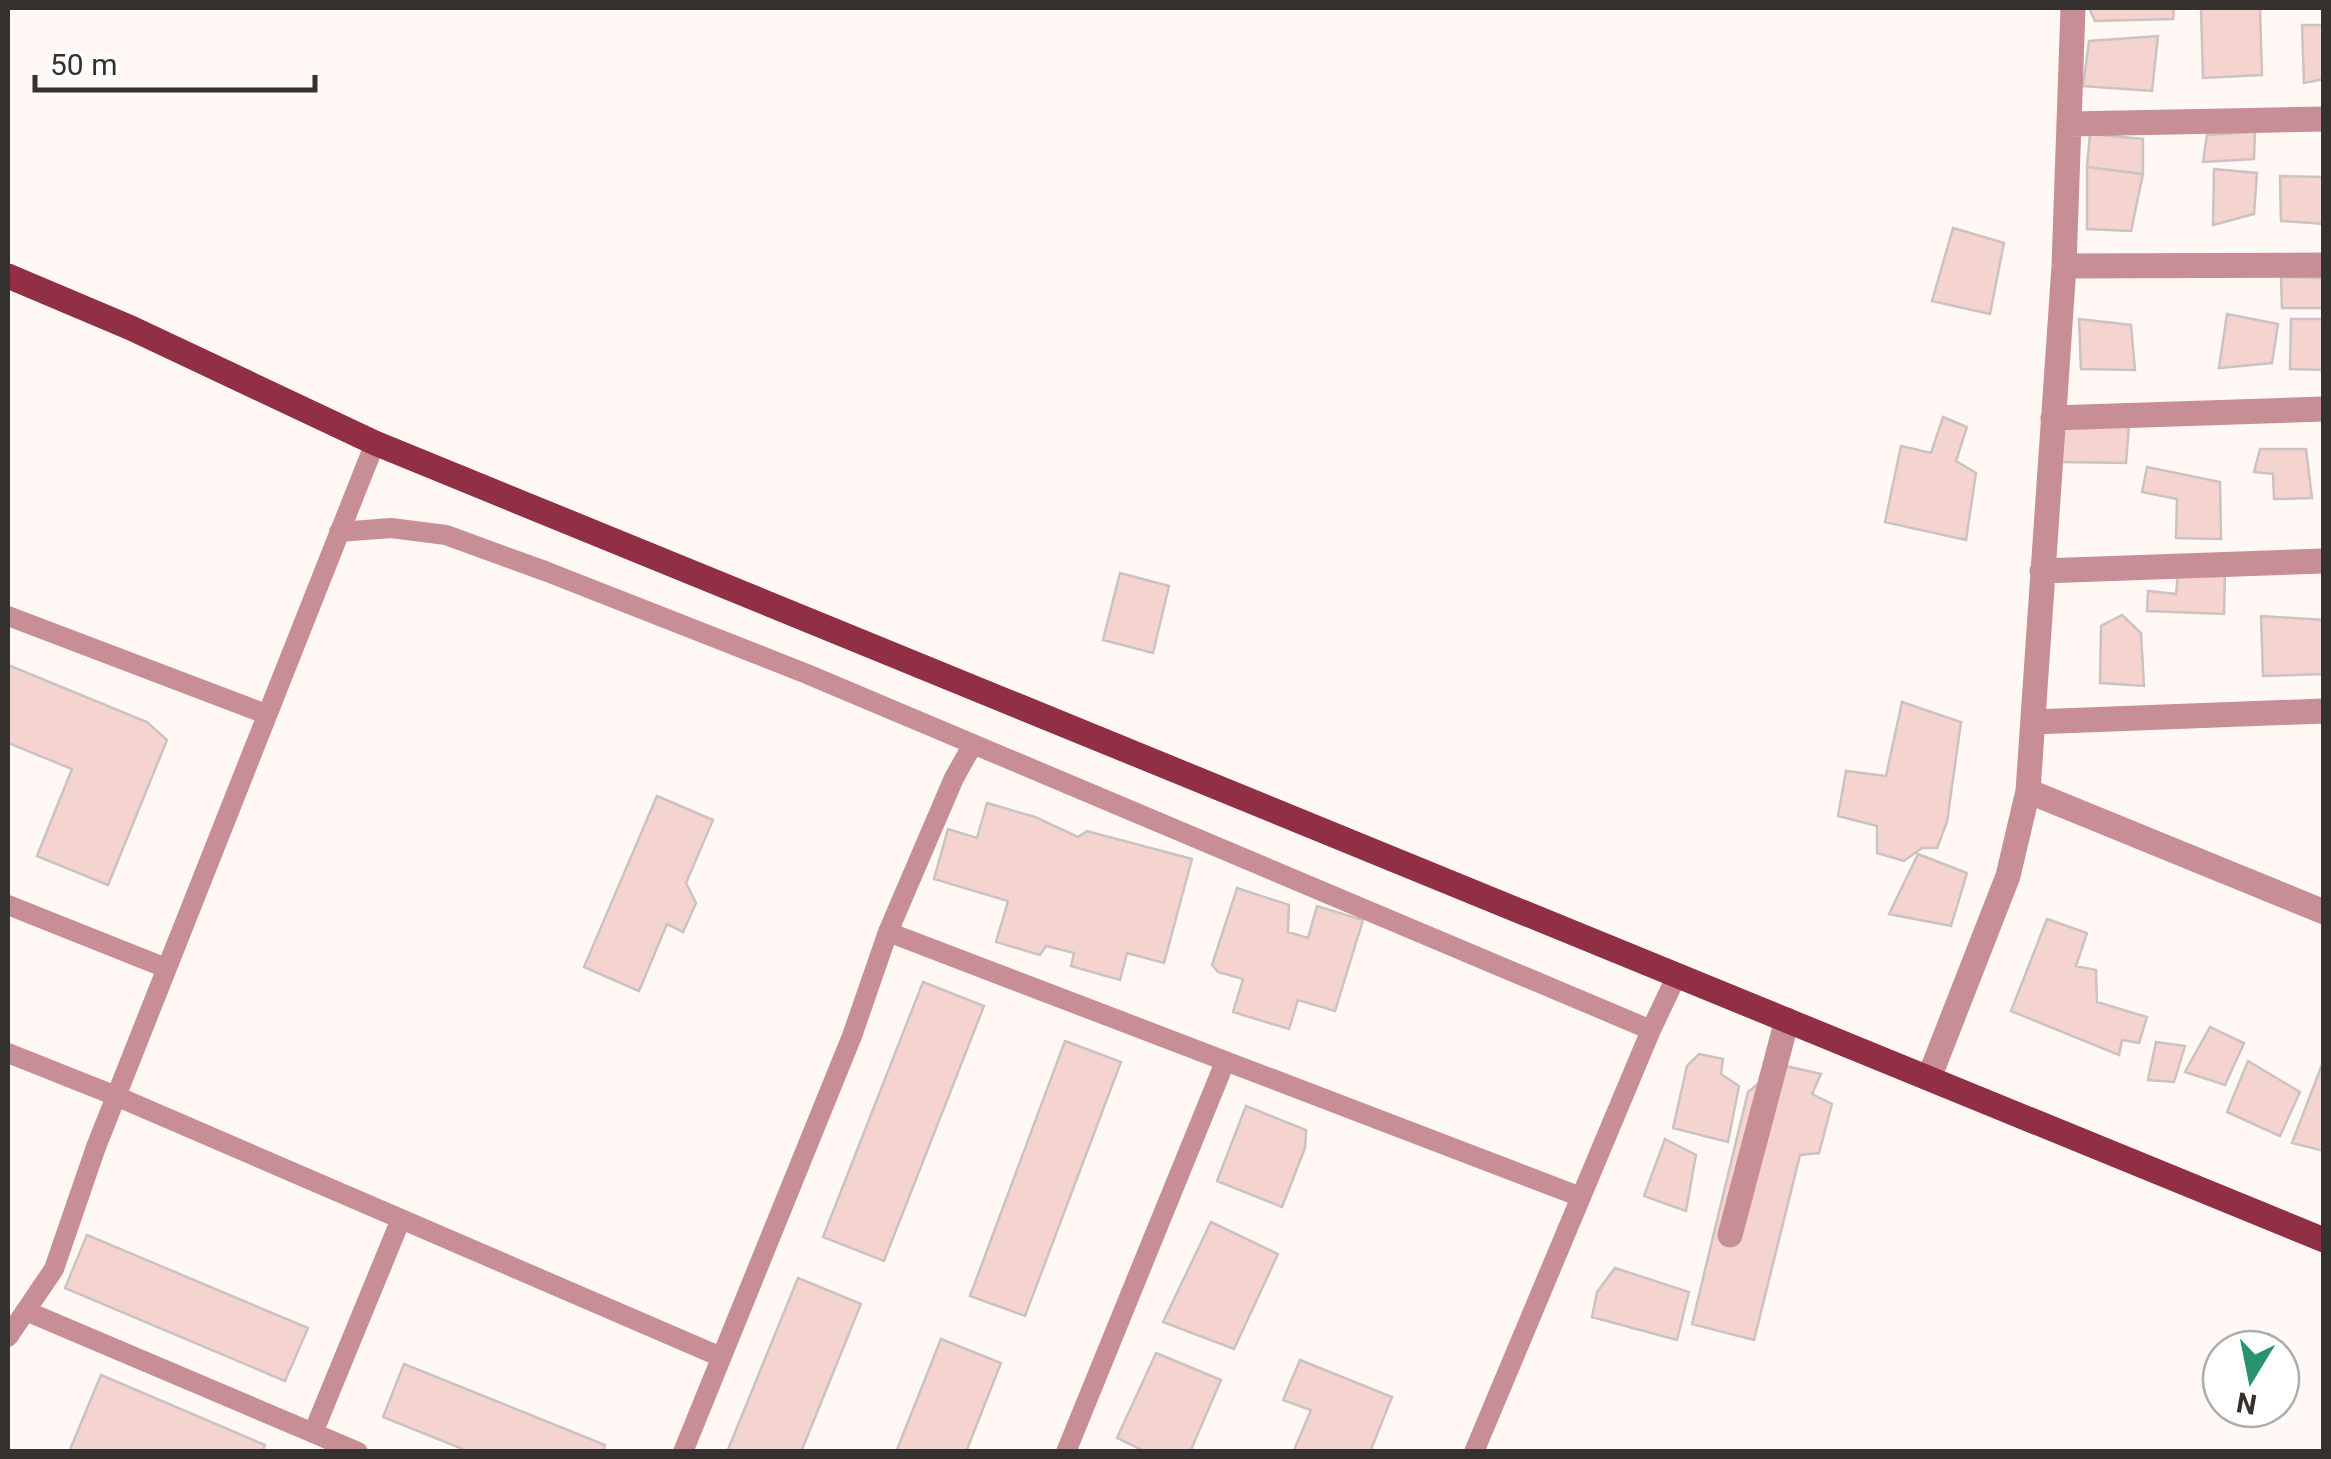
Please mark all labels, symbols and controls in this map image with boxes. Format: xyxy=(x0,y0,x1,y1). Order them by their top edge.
scale bar xyxy=(35,30,315,92)
text: 50 m xyxy=(50,47,117,82)
north arrow xyxy=(2201,1329,2301,1429)
text: N xyxy=(2234,1385,2259,1421)

